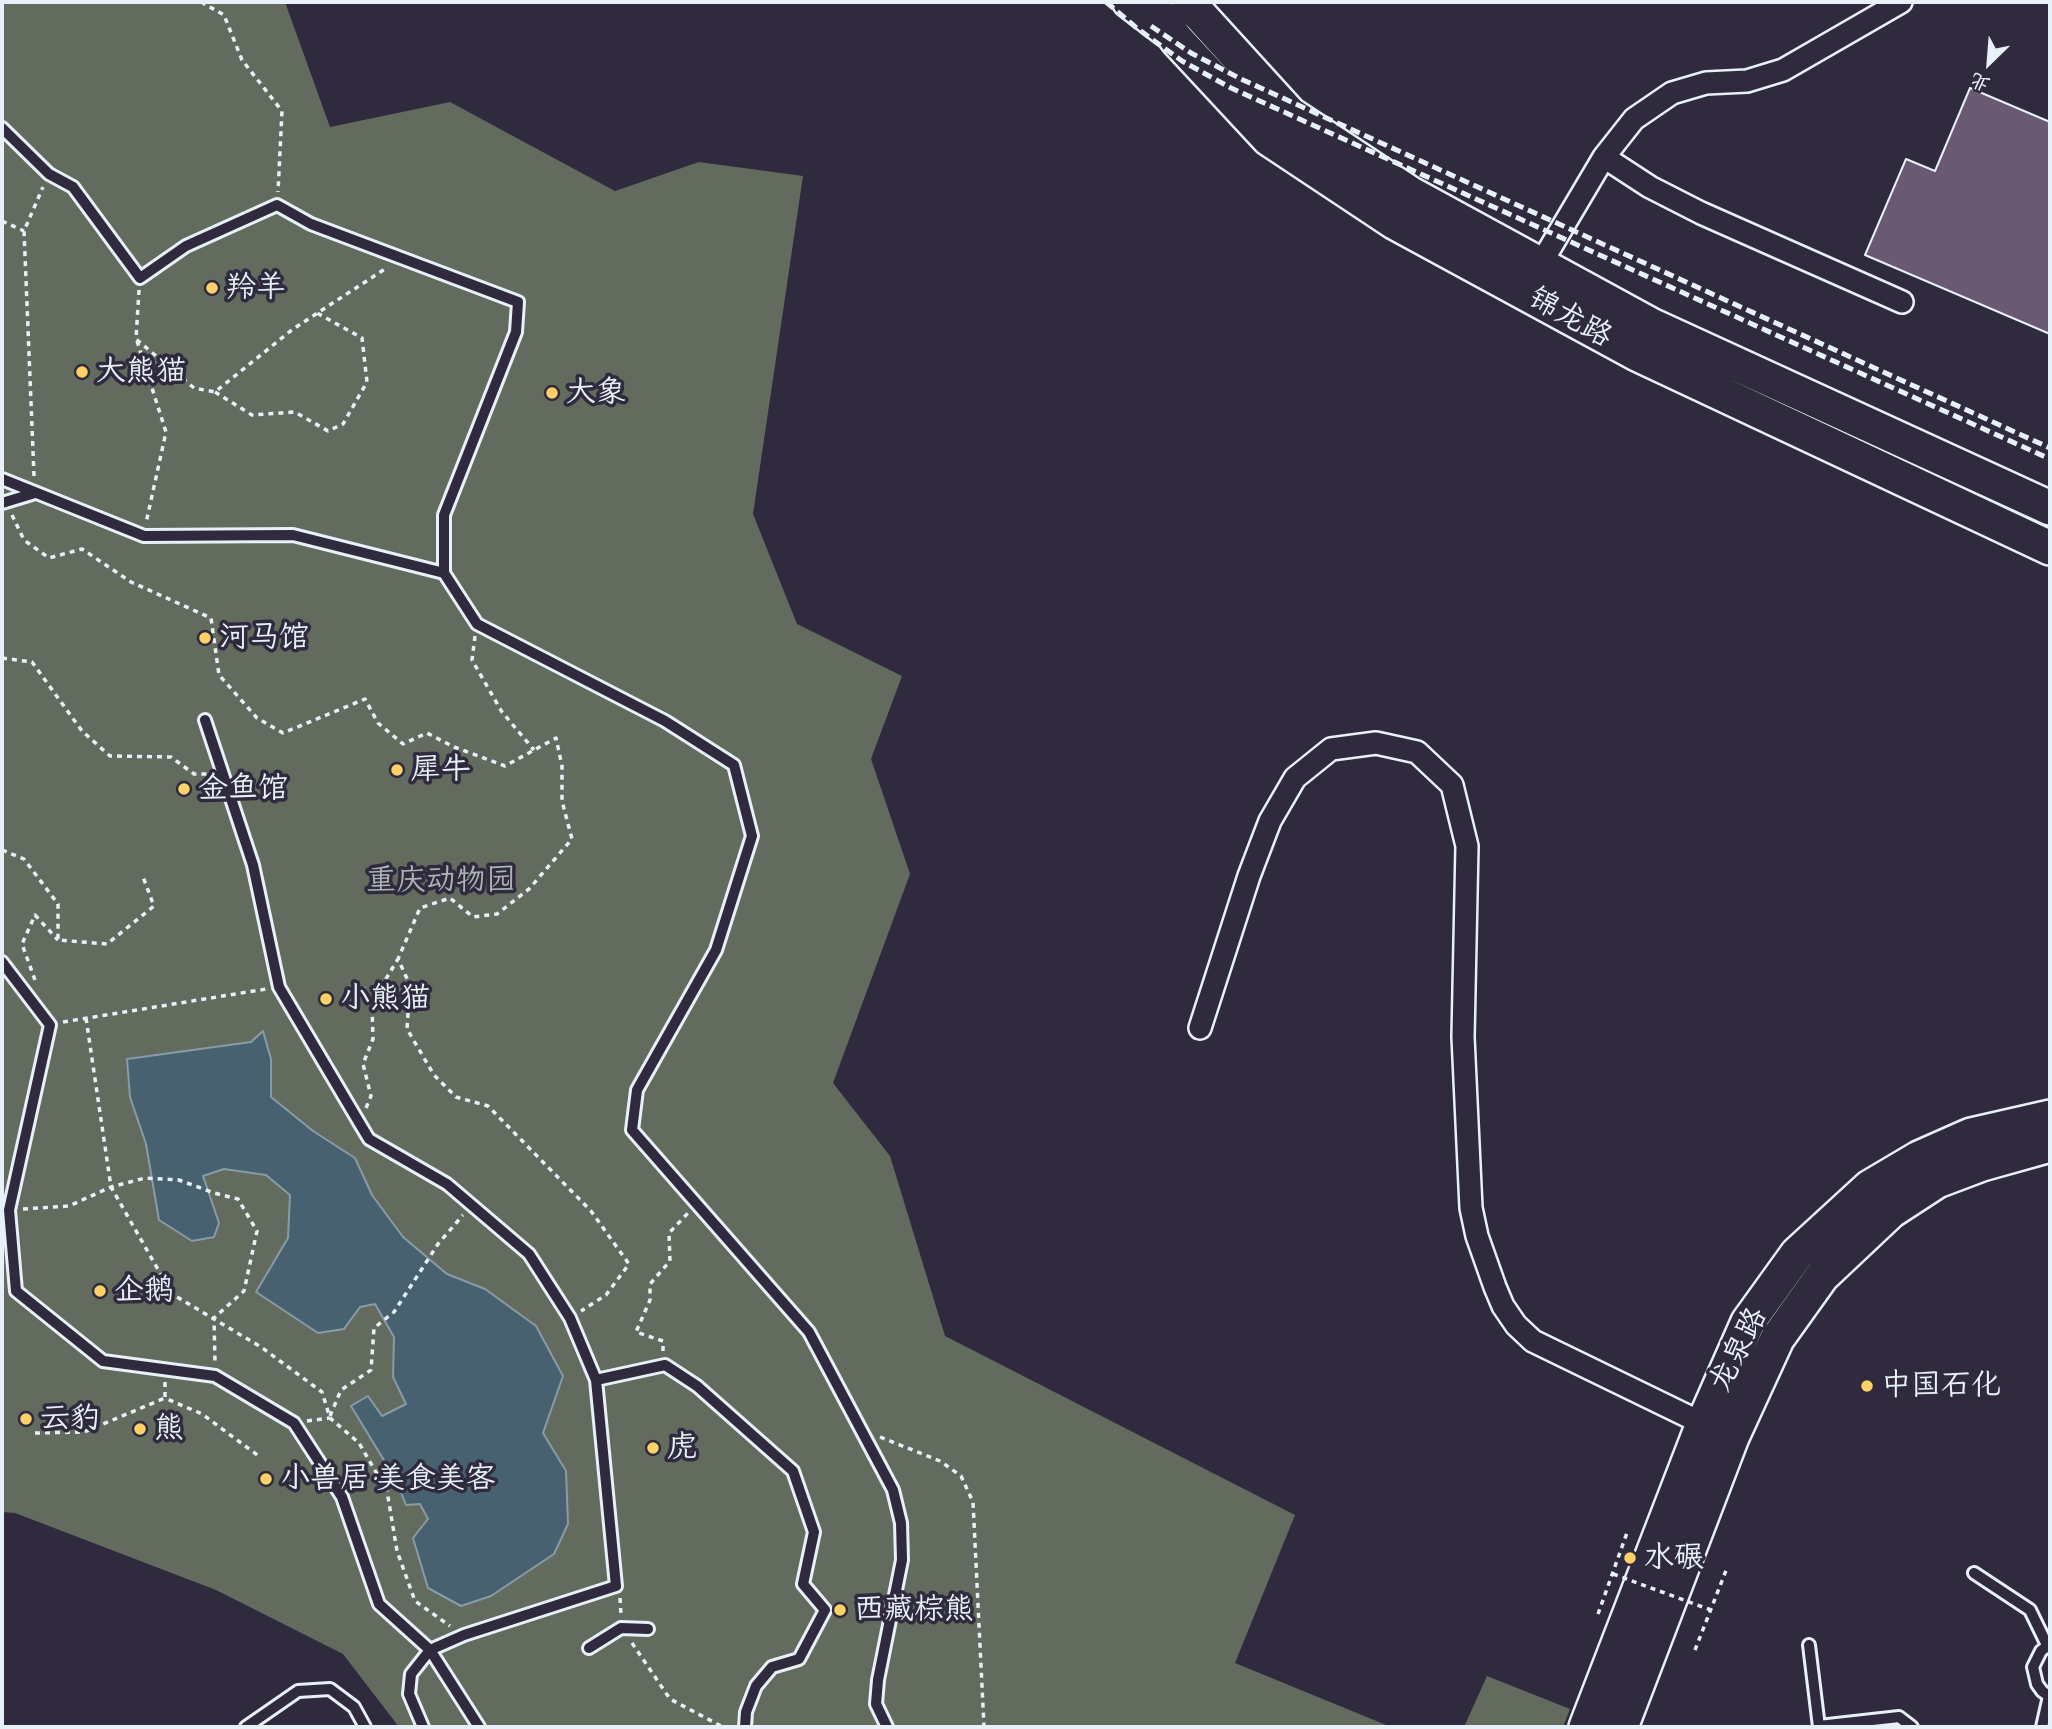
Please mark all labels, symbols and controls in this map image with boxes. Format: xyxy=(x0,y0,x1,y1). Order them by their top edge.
north arrow xyxy=(1954,28,2024,98)
text: 北 xyxy=(1966,67,1994,97)
place label: 羚羊 xyxy=(226,270,286,306)
marker: 羚羊 xyxy=(204,280,220,296)
street label: 锦龙路 xyxy=(1522,280,1618,356)
place label: 大熊猫 xyxy=(96,354,186,390)
marker: 大熊猫 xyxy=(74,364,90,380)
place label: 大象 xyxy=(566,375,626,411)
marker: 大象 xyxy=(544,385,560,401)
place label: 河马馆 xyxy=(219,620,309,656)
marker: 河马馆 xyxy=(197,630,213,646)
place label: 犀牛 xyxy=(411,752,471,788)
marker: 犀牛 xyxy=(389,762,405,778)
place label: 金鱼馆 xyxy=(198,771,288,807)
marker: 金鱼馆 xyxy=(176,781,192,797)
park label: 重庆动物园 xyxy=(366,863,516,899)
place label: 小熊猫 xyxy=(340,981,430,1017)
marker: 小熊猫 xyxy=(318,991,334,1007)
place label: 企鹅 xyxy=(114,1273,174,1309)
marker: 企鹅 xyxy=(92,1283,108,1299)
street label: 龙泉路 xyxy=(1703,1302,1775,1398)
place label: 中国石化 xyxy=(1881,1368,2001,1404)
marker: 中国石化 xyxy=(1859,1378,1875,1394)
place label: 云豹 xyxy=(40,1401,100,1437)
marker: 云豹 xyxy=(18,1411,34,1427)
place label: 熊 xyxy=(154,1411,184,1447)
marker: 熊 xyxy=(132,1421,148,1437)
place label: 虎 xyxy=(667,1430,697,1466)
marker: 虎 xyxy=(645,1440,661,1456)
place label: 小兽居·美食美客 xyxy=(280,1461,496,1497)
marker: 小兽居·美食美客 xyxy=(258,1471,274,1487)
place label: 水碾 xyxy=(1644,1540,1704,1576)
marker: 水碾 xyxy=(1622,1550,1638,1566)
place label: 西藏棕熊 xyxy=(854,1592,974,1628)
marker: 西藏棕熊 xyxy=(832,1602,848,1618)

